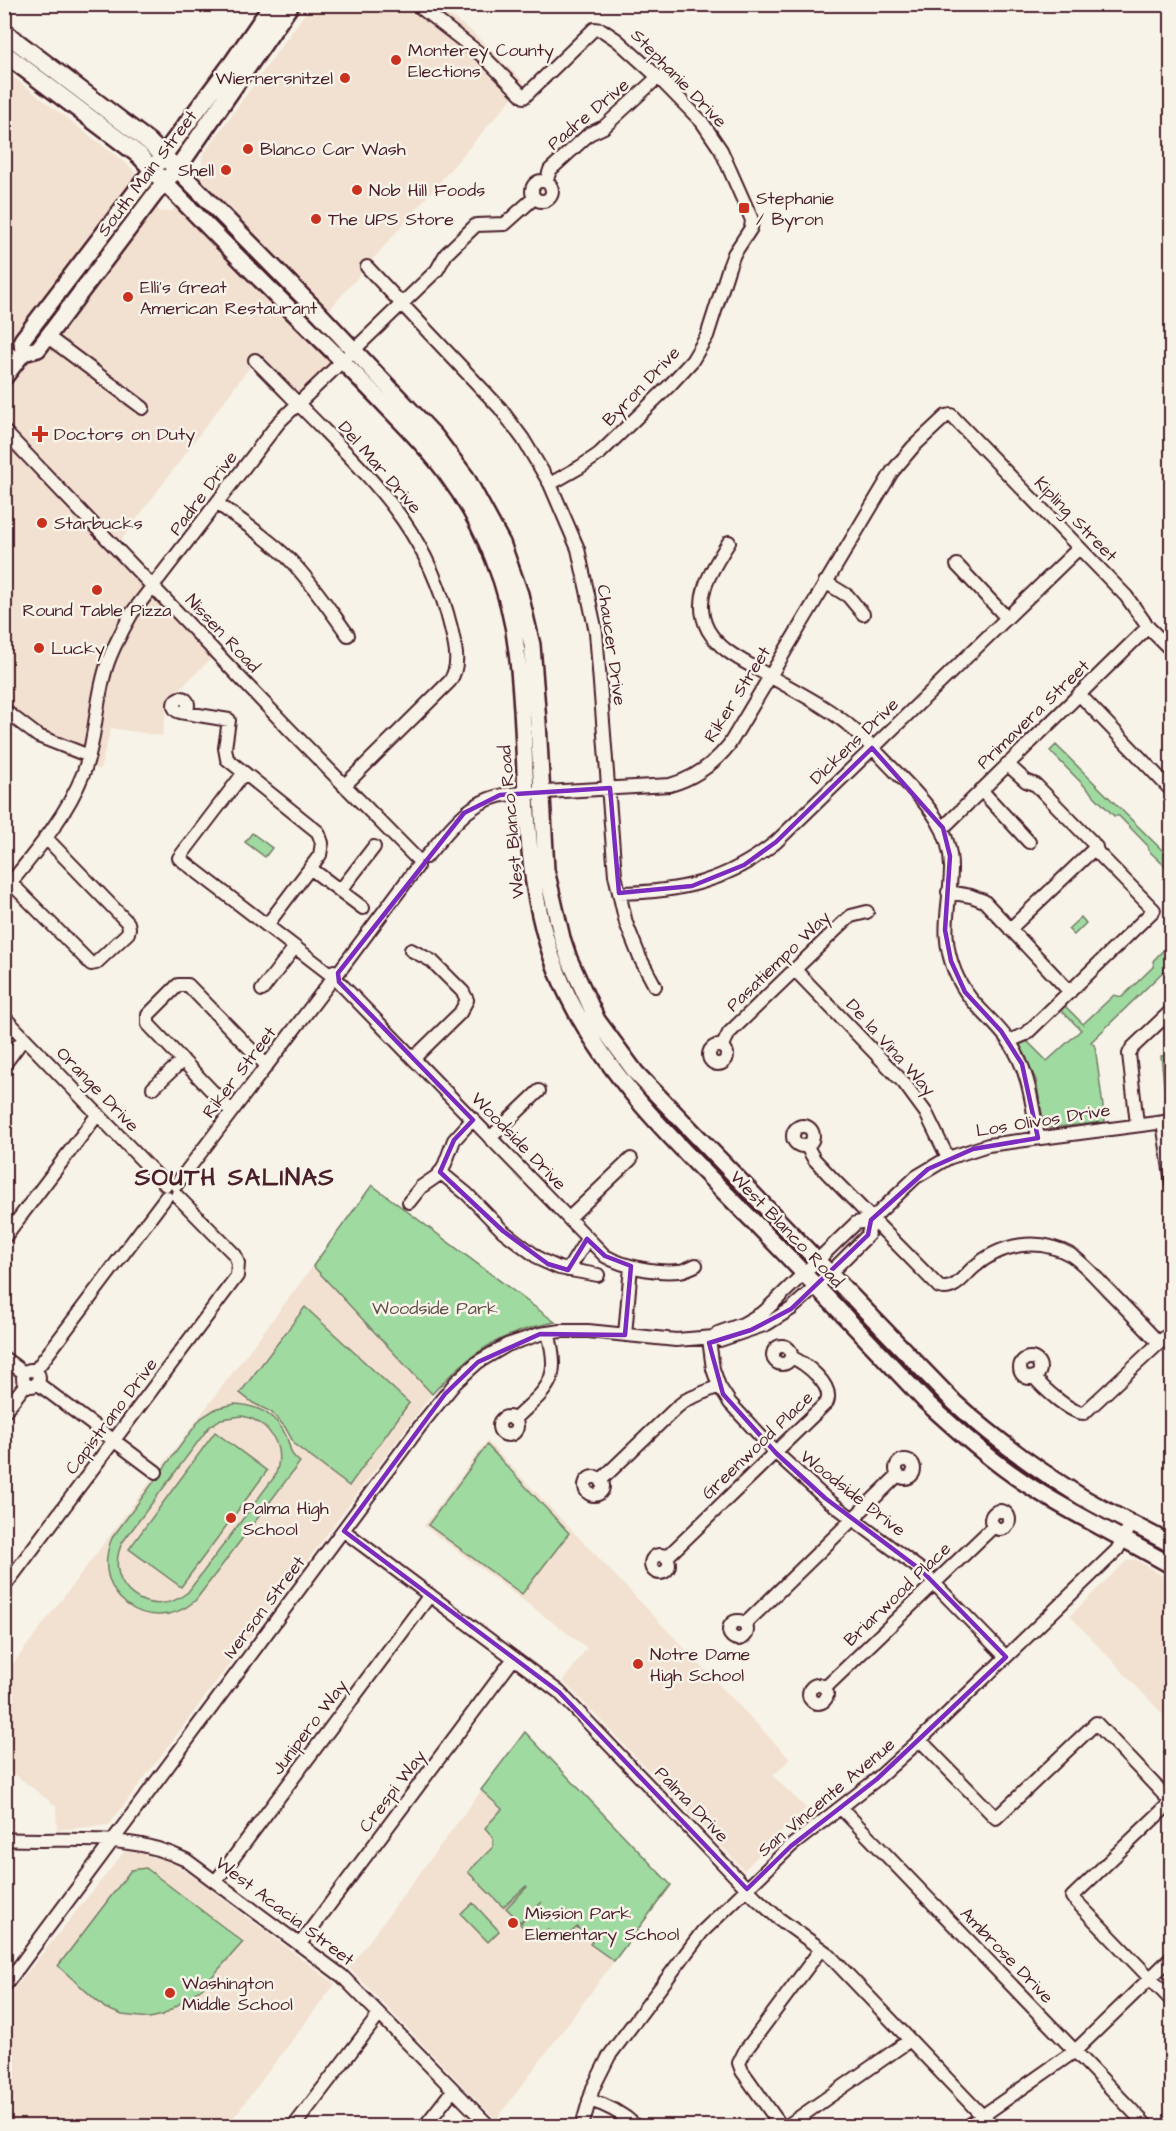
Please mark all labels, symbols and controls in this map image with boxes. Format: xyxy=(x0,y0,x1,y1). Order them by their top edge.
street label: Stephanie Drive xyxy=(625,23,733,134)
place label: Monterey County Elections xyxy=(408,38,554,84)
marker: Monterey County Elections xyxy=(389,53,403,67)
place label: Wiernersnitzel xyxy=(215,66,333,91)
marker: Wiernersnitzel xyxy=(338,71,352,85)
street label: Padre Drive xyxy=(542,72,635,156)
street label: South Main Street xyxy=(91,104,204,242)
place label: Blanco Car Wash xyxy=(260,137,406,162)
marker: Blanco Car Wash xyxy=(241,142,255,156)
place label: Shell xyxy=(178,158,214,183)
marker: Shell xyxy=(219,163,233,177)
place label: Nob Hill Foods xyxy=(369,178,485,203)
marker: Nob Hill Foods xyxy=(350,183,364,197)
place label: Stephanie / Byron xyxy=(756,186,834,233)
marker: Stephanie / Byron xyxy=(737,201,751,215)
place label: The UPS Store xyxy=(328,207,454,232)
marker: The UPS Store xyxy=(309,212,323,226)
place label: Elli's Great American Restaurant xyxy=(140,275,318,321)
marker: Elli's Great American Restaurant xyxy=(121,290,135,304)
street label: Byron Drive xyxy=(597,341,687,433)
street label: Del Mar Drive xyxy=(332,415,427,520)
place label: Doctors on Duty xyxy=(54,422,195,448)
marker: Doctors on Duty xyxy=(31,425,49,443)
street label: Padre Drive xyxy=(163,446,244,541)
street label: Kipling Street xyxy=(1028,471,1123,569)
place label: Starbucks xyxy=(54,511,143,536)
marker: Starbucks xyxy=(35,516,49,530)
marker: Round Table Pizza xyxy=(90,583,104,597)
street label: Chaucer Drive xyxy=(591,583,632,707)
street label: Nissen Road xyxy=(180,588,266,678)
place label: Round Table Pizza xyxy=(23,598,171,623)
place label: Lucky xyxy=(51,636,105,662)
marker: Lucky xyxy=(32,641,46,655)
street label: Riker Street xyxy=(698,641,777,747)
street label: Primavera Street xyxy=(971,653,1096,775)
street label: Dickens Drive xyxy=(804,692,905,790)
street label: West Blanco Road xyxy=(492,744,531,900)
street label: Pasatiempo Way xyxy=(721,905,837,1018)
street label: De la Vina Way xyxy=(839,993,941,1102)
street label: Riker Street xyxy=(197,1021,283,1123)
street label: Orange Drive xyxy=(50,1041,145,1138)
street label: Woodside Drive xyxy=(465,1087,572,1196)
street label: Los Olivos Drive xyxy=(974,1098,1112,1143)
district label: SOUTH SALINAS xyxy=(134,1161,335,1195)
street label: West Blanco Road xyxy=(724,1165,849,1293)
park label: Woodside Park xyxy=(372,1296,498,1321)
street label: Capistrano Drive xyxy=(59,1353,164,1480)
street label: Greenwood Place xyxy=(696,1385,819,1505)
street label: Woodside Drive xyxy=(795,1444,911,1543)
place label: Palma High School xyxy=(243,1496,329,1542)
marker: Palma High School xyxy=(224,1511,238,1525)
street label: Briarwood Place xyxy=(838,1536,957,1652)
street label: Iverson Street xyxy=(218,1550,312,1664)
place label: Notre Dame High School xyxy=(650,1642,750,1689)
marker: Notre Dame High School xyxy=(631,1657,645,1671)
street label: Junipero Way xyxy=(265,1674,354,1781)
street label: San Vincente Avenue xyxy=(752,1732,901,1862)
street label: Crespi Way xyxy=(353,1745,433,1838)
street label: Palma Drive xyxy=(649,1761,735,1848)
street label: West Acacia Street xyxy=(210,1851,360,1972)
place label: Mission Park Elementary School xyxy=(525,1901,680,1948)
street label: Ambrose Drive xyxy=(954,1902,1059,2009)
marker: Mission Park Elementary School xyxy=(506,1916,520,1930)
place label: Washington Middle School xyxy=(182,1971,293,2017)
marker: Washington Middle School xyxy=(163,1986,177,2000)

